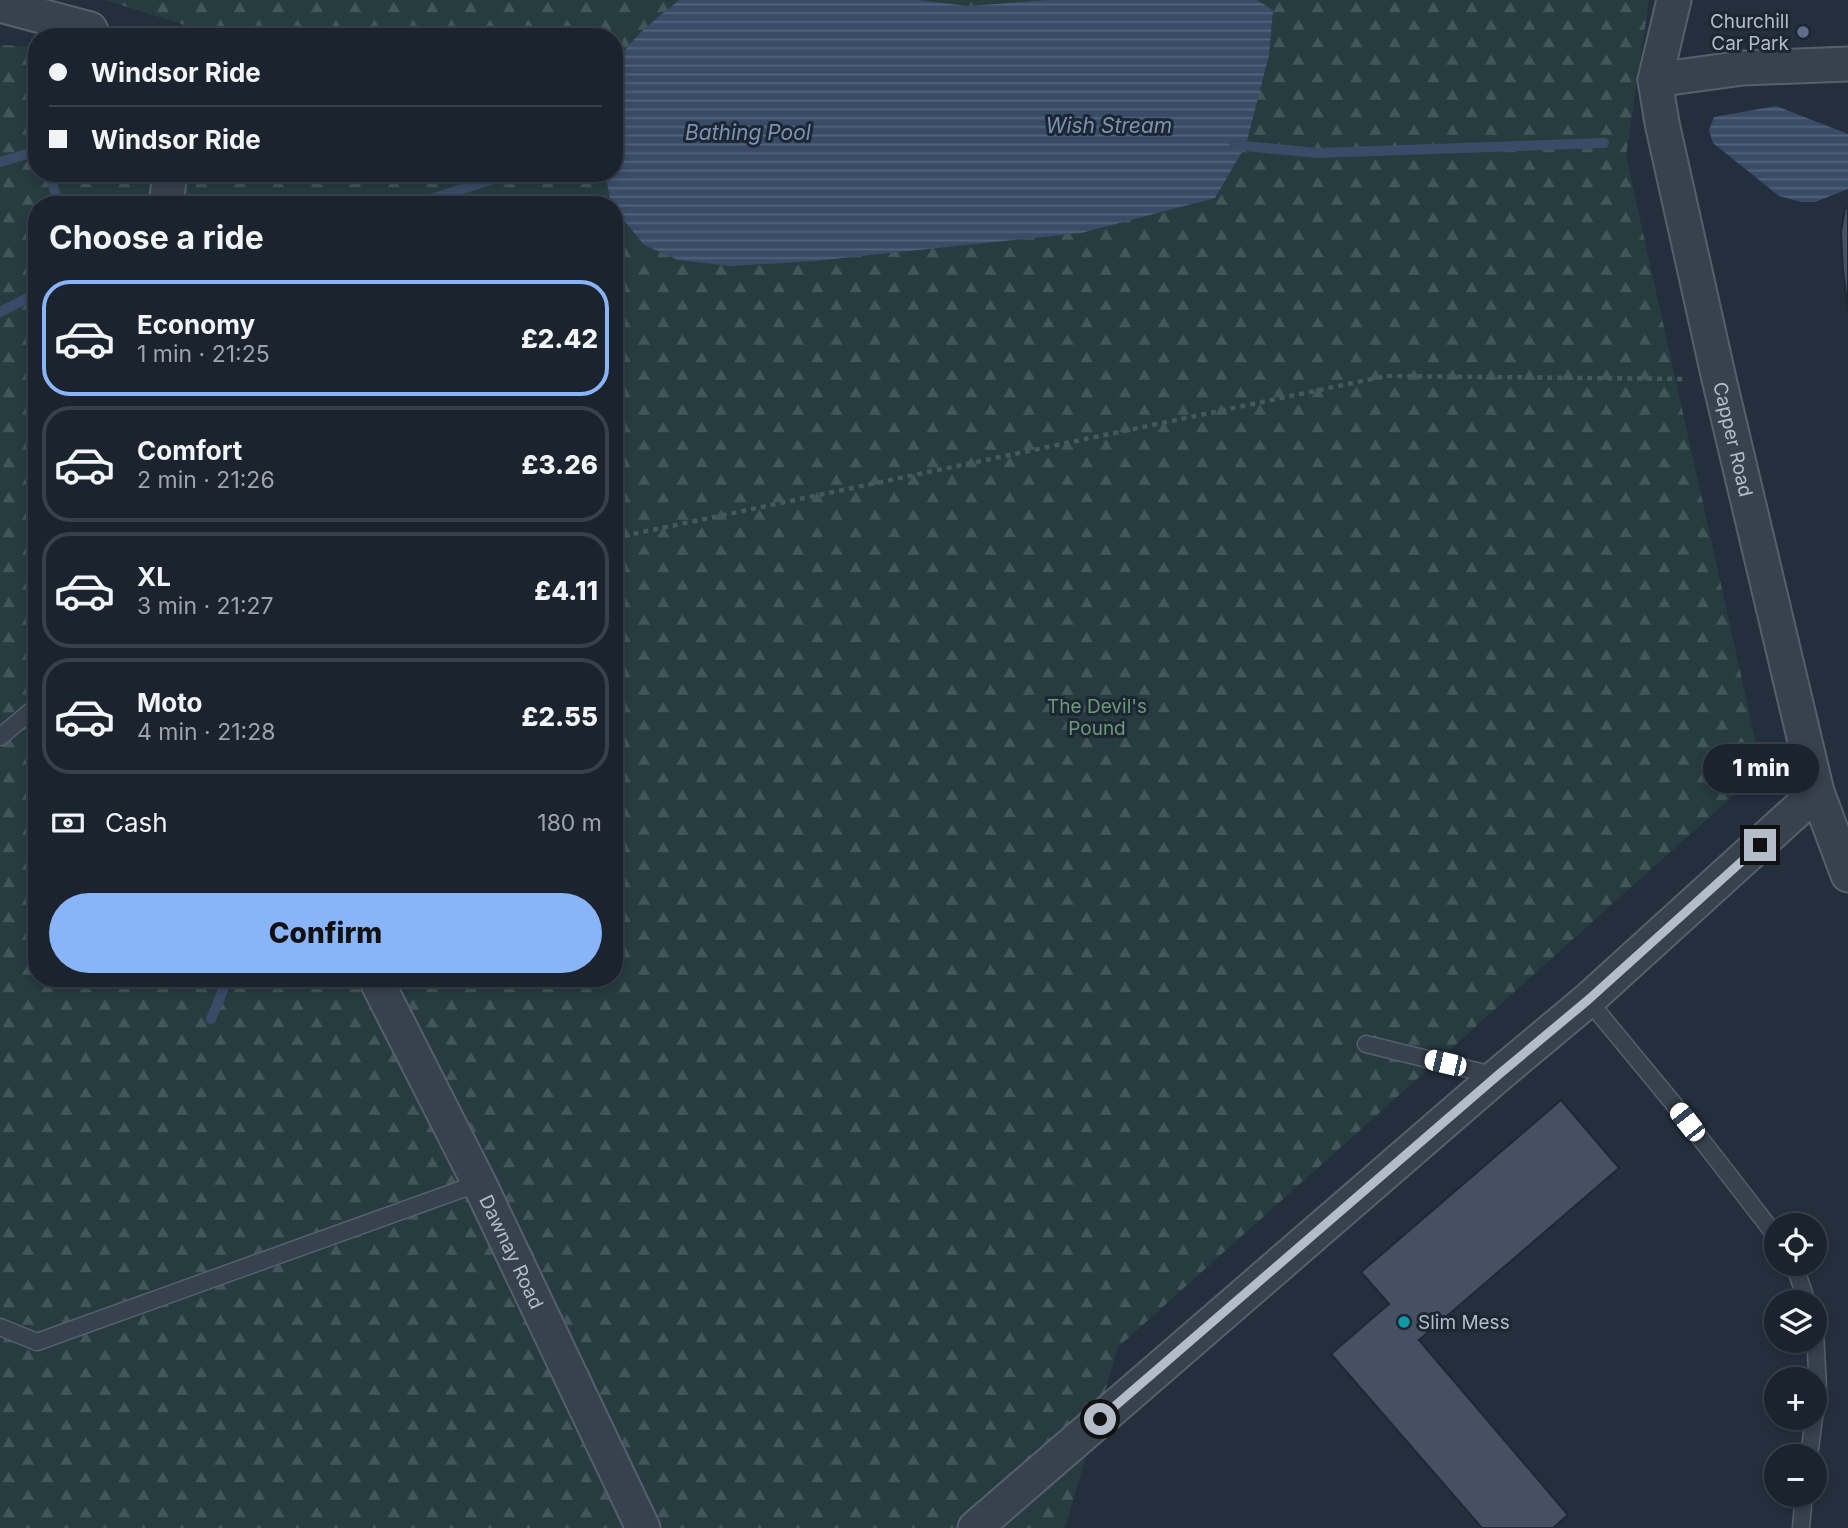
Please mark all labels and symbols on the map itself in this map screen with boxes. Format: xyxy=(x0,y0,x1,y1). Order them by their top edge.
place label: Churchill Car Park xyxy=(1710,10,1790,55)
marker: Churchill Car Park xyxy=(1795,24,1811,40)
water label: Wish Stream xyxy=(1046,113,1172,138)
water label: Bathing Pool xyxy=(685,120,812,145)
street label: Capper Road xyxy=(1709,380,1758,499)
park label: The Devil's Pound xyxy=(1047,695,1147,740)
callout: 1 min xyxy=(1702,744,1818,792)
route end xyxy=(1744,829,1776,861)
car xyxy=(1423,1048,1468,1078)
car xyxy=(1666,1099,1709,1145)
street label: Dawnay Road xyxy=(475,1191,549,1312)
place label: Slim Mess xyxy=(1418,1311,1510,1334)
marker: Slim Mess xyxy=(1396,1314,1412,1330)
route start xyxy=(1084,1403,1116,1435)

